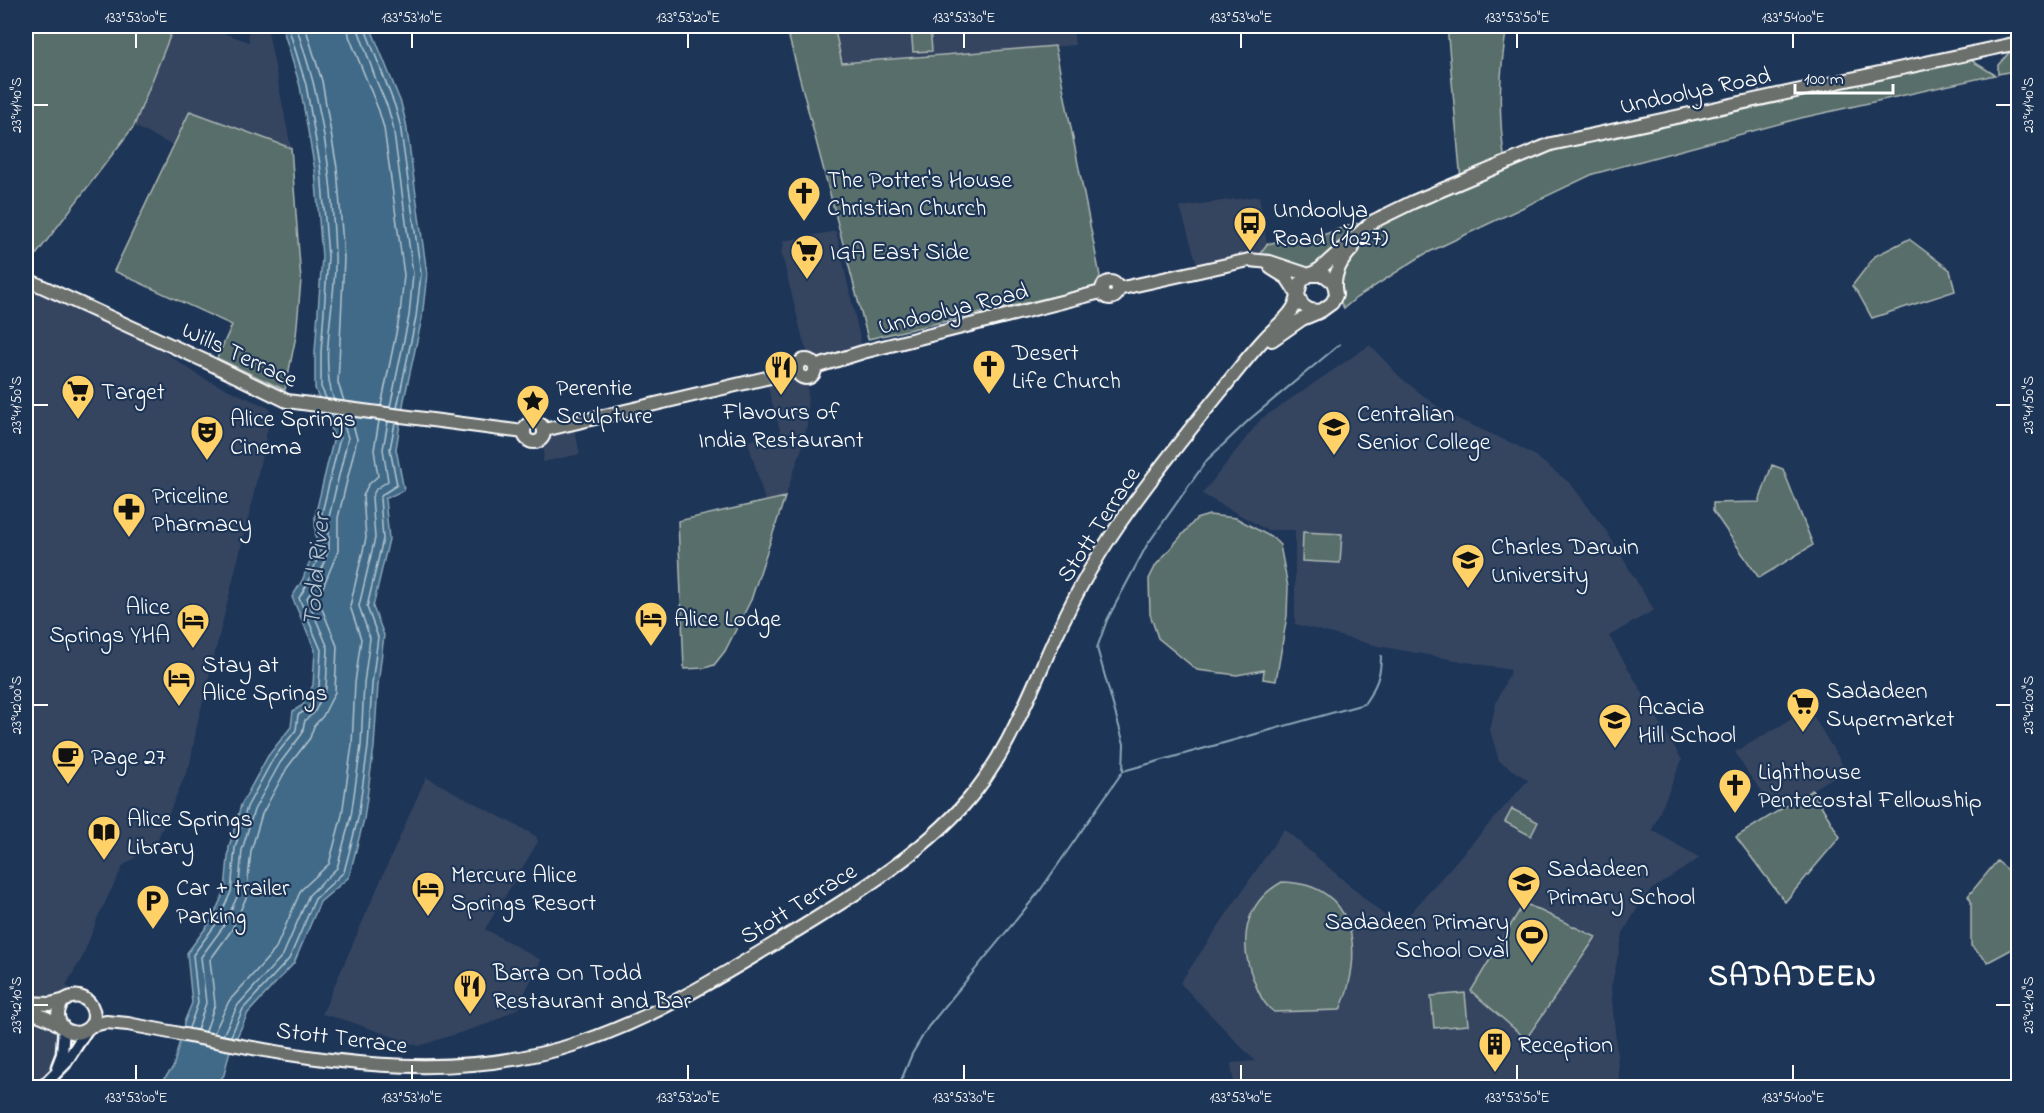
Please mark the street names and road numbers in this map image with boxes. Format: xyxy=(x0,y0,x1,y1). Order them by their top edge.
street label: Undoolya Road xyxy=(1617,59,1775,126)
street label: Undoolya Road xyxy=(875,275,1033,347)
street label: Wills Terrace xyxy=(175,314,303,398)
street label: Stott Terrace xyxy=(1050,460,1151,590)
street label: Stott Terrace xyxy=(734,855,865,955)
street label: Stott Terrace xyxy=(274,1014,409,1065)

